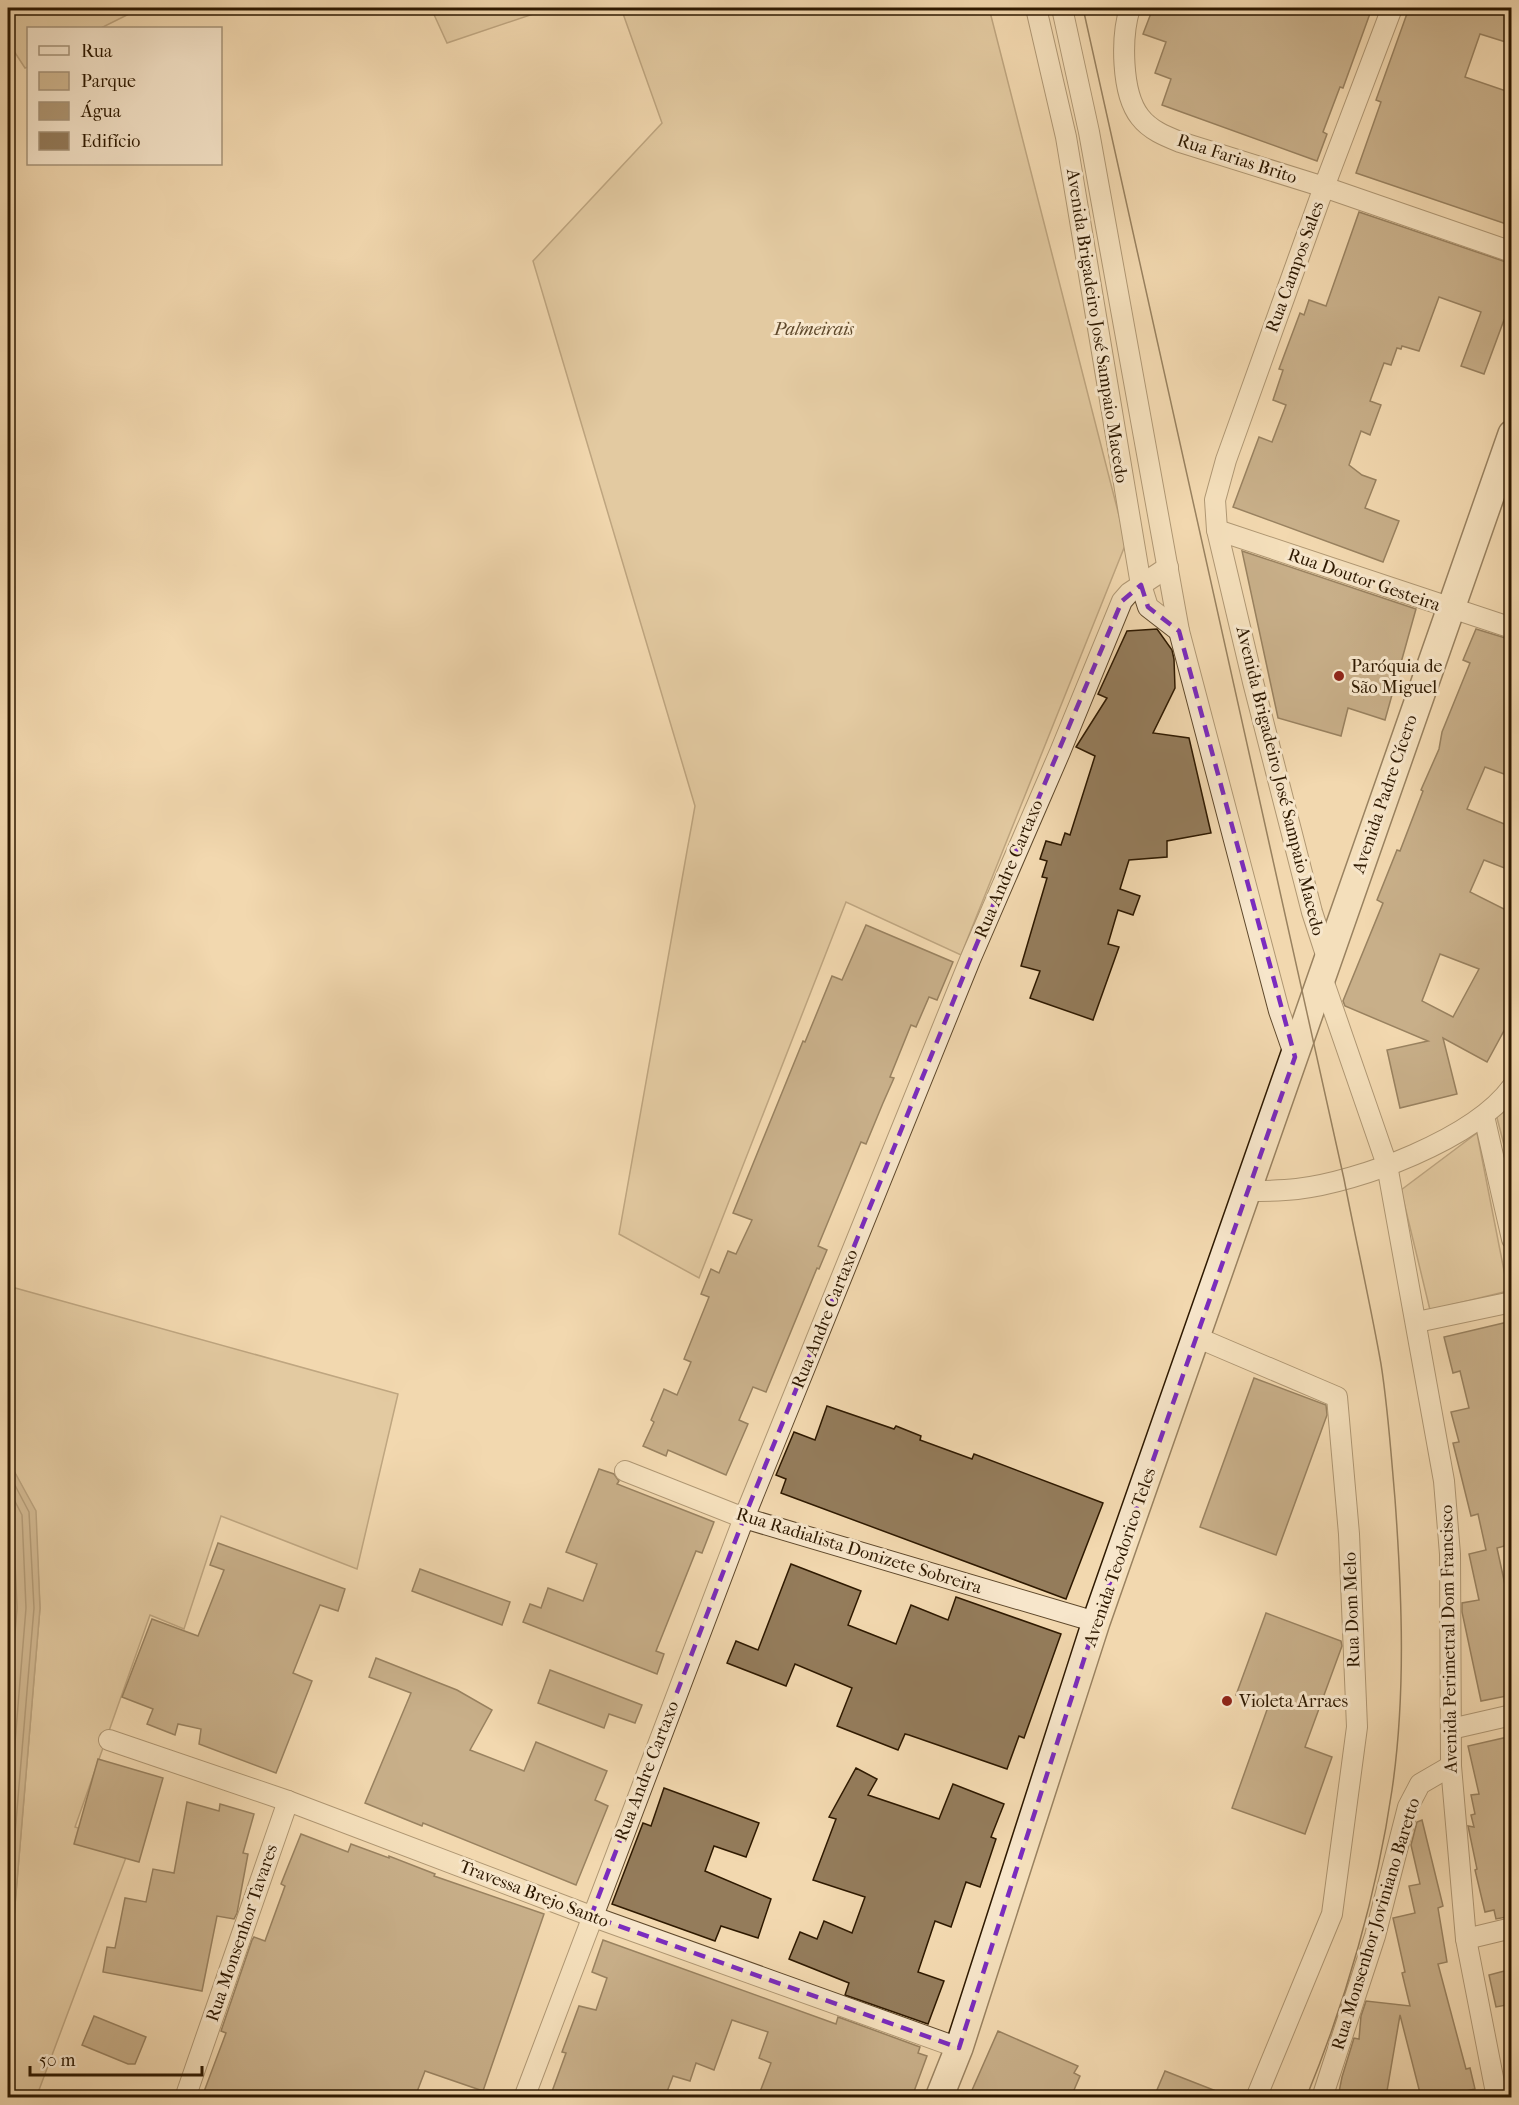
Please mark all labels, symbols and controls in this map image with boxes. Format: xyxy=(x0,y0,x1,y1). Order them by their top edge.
legend xyxy=(27,27,222,165)
text: Rua xyxy=(81,41,113,62)
text: Parque xyxy=(81,71,136,92)
text: Água xyxy=(80,100,122,122)
street label: Rua Farias Brito xyxy=(1174,130,1300,188)
text: Edifício xyxy=(81,131,140,152)
street label: Avenida Brigadeiro José Sampaio Macedo xyxy=(1062,166,1132,485)
street label: Rua Campos Sales xyxy=(1262,198,1329,335)
park label: Palmeirais xyxy=(773,319,854,340)
street label: Rua Doutor Gesteira xyxy=(1285,544,1444,616)
street label: Avenida Brigadeiro José Sampaio Macedo xyxy=(1231,623,1329,938)
place label: Paróquia de São Miguel xyxy=(1351,656,1443,698)
marker: Paróquia de São Miguel xyxy=(1332,669,1346,683)
street label: Avenida Padre Cícero xyxy=(1348,712,1422,877)
street label: Rua Andre Cartaxo xyxy=(970,797,1048,941)
street label: Rua Andre Cartaxo xyxy=(787,1246,863,1392)
street label: Avenida Teodorico Teles xyxy=(1079,1465,1161,1650)
street label: Rua Radialista Donizete Sobreira xyxy=(734,1504,985,1599)
street label: Avenida Perimetral Dom Francisco xyxy=(1436,1505,1462,1774)
street label: Rua Dom Melo xyxy=(1339,1552,1365,1668)
place label: Violeta Arraes xyxy=(1238,1691,1348,1712)
marker: Violeta Arraes xyxy=(1220,1694,1234,1708)
street label: Rua Andre Cartaxo xyxy=(611,1698,683,1844)
street label: Rua Monsenhor Joviniano Baretto xyxy=(1328,1795,1424,2053)
street label: Rua Monsenhor Tavares xyxy=(202,1841,282,2024)
street label: Travessa Brejo Santo xyxy=(456,1856,612,1932)
scale bar xyxy=(30,2039,202,2077)
text: 50 m xyxy=(39,2050,76,2071)

